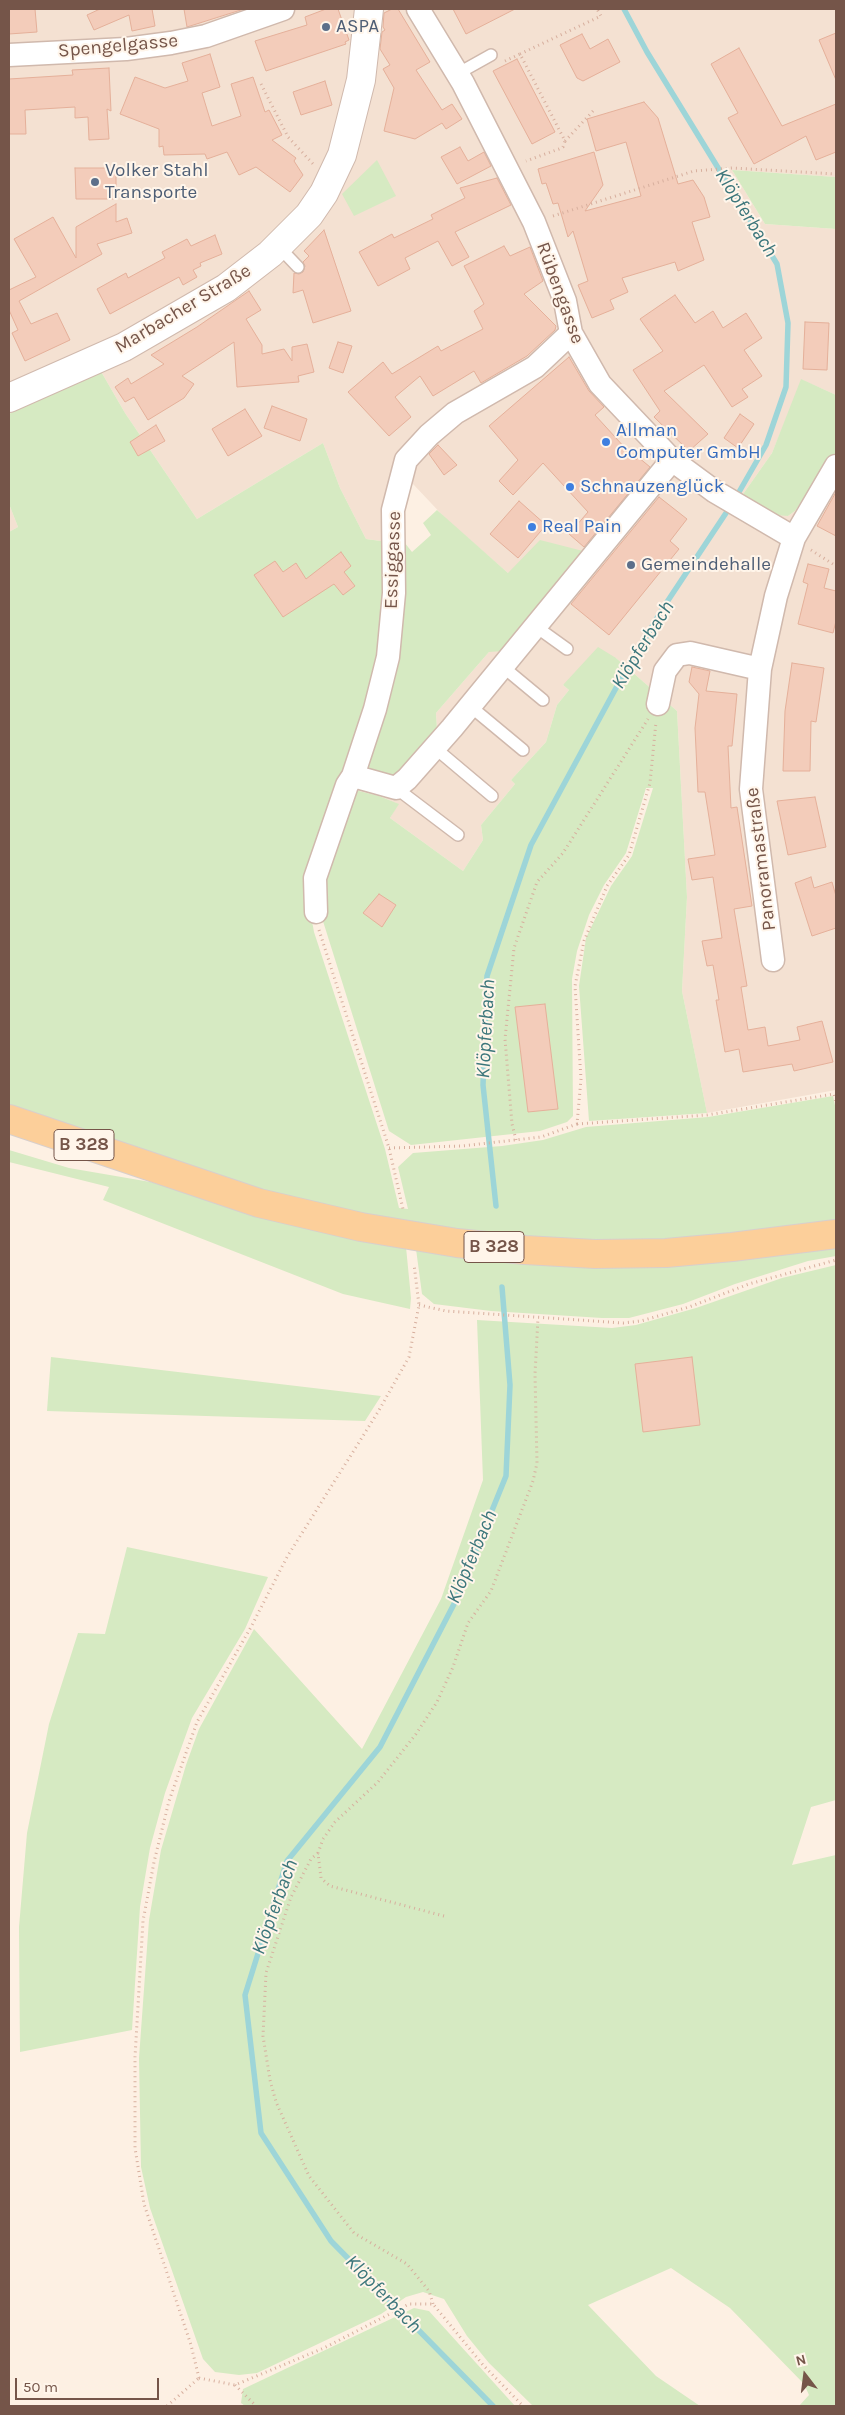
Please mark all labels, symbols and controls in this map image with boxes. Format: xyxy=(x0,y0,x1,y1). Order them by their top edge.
place label: ASPA xyxy=(336,16,379,38)
marker: ASPA xyxy=(320,21,332,33)
street label: Spengelgasse xyxy=(57,29,179,63)
place label: Volker Stahl Transporte xyxy=(105,160,209,204)
water label: Klöpferbach xyxy=(709,164,783,262)
marker: Volker Stahl Transporte xyxy=(89,176,101,188)
street label: Rübengasse xyxy=(531,239,589,347)
street label: Marbacher Straße xyxy=(111,259,255,359)
place label: Allman Computer GmbH xyxy=(616,420,761,464)
marker: Allman Computer GmbH xyxy=(600,436,612,448)
place label: Schnauzenglück xyxy=(580,476,724,498)
marker: Schnauzenglück xyxy=(564,481,576,493)
street label: Essiggasse xyxy=(380,511,406,609)
place label: Real Pain xyxy=(542,516,622,538)
marker: Real Pain xyxy=(526,521,538,533)
place label: Gemeindehalle xyxy=(641,554,771,576)
marker: Gemeindehalle xyxy=(625,559,637,571)
water label: Klöpferbach xyxy=(606,596,680,694)
street label: Panoramastraße xyxy=(741,786,781,932)
water label: Klöpferbach xyxy=(471,979,501,1079)
road number: B 328 xyxy=(54,1130,114,1160)
road number: B 328 xyxy=(464,1232,524,1262)
water label: Klöpferbach xyxy=(442,1506,502,1608)
water label: Klöpferbach xyxy=(247,1856,303,1958)
water label: Klöpferbach xyxy=(340,2250,426,2338)
north arrow xyxy=(780,2350,830,2400)
text: N xyxy=(794,2351,808,2370)
scale bar xyxy=(18,2368,161,2400)
text: 50 m xyxy=(23,2378,58,2396)

